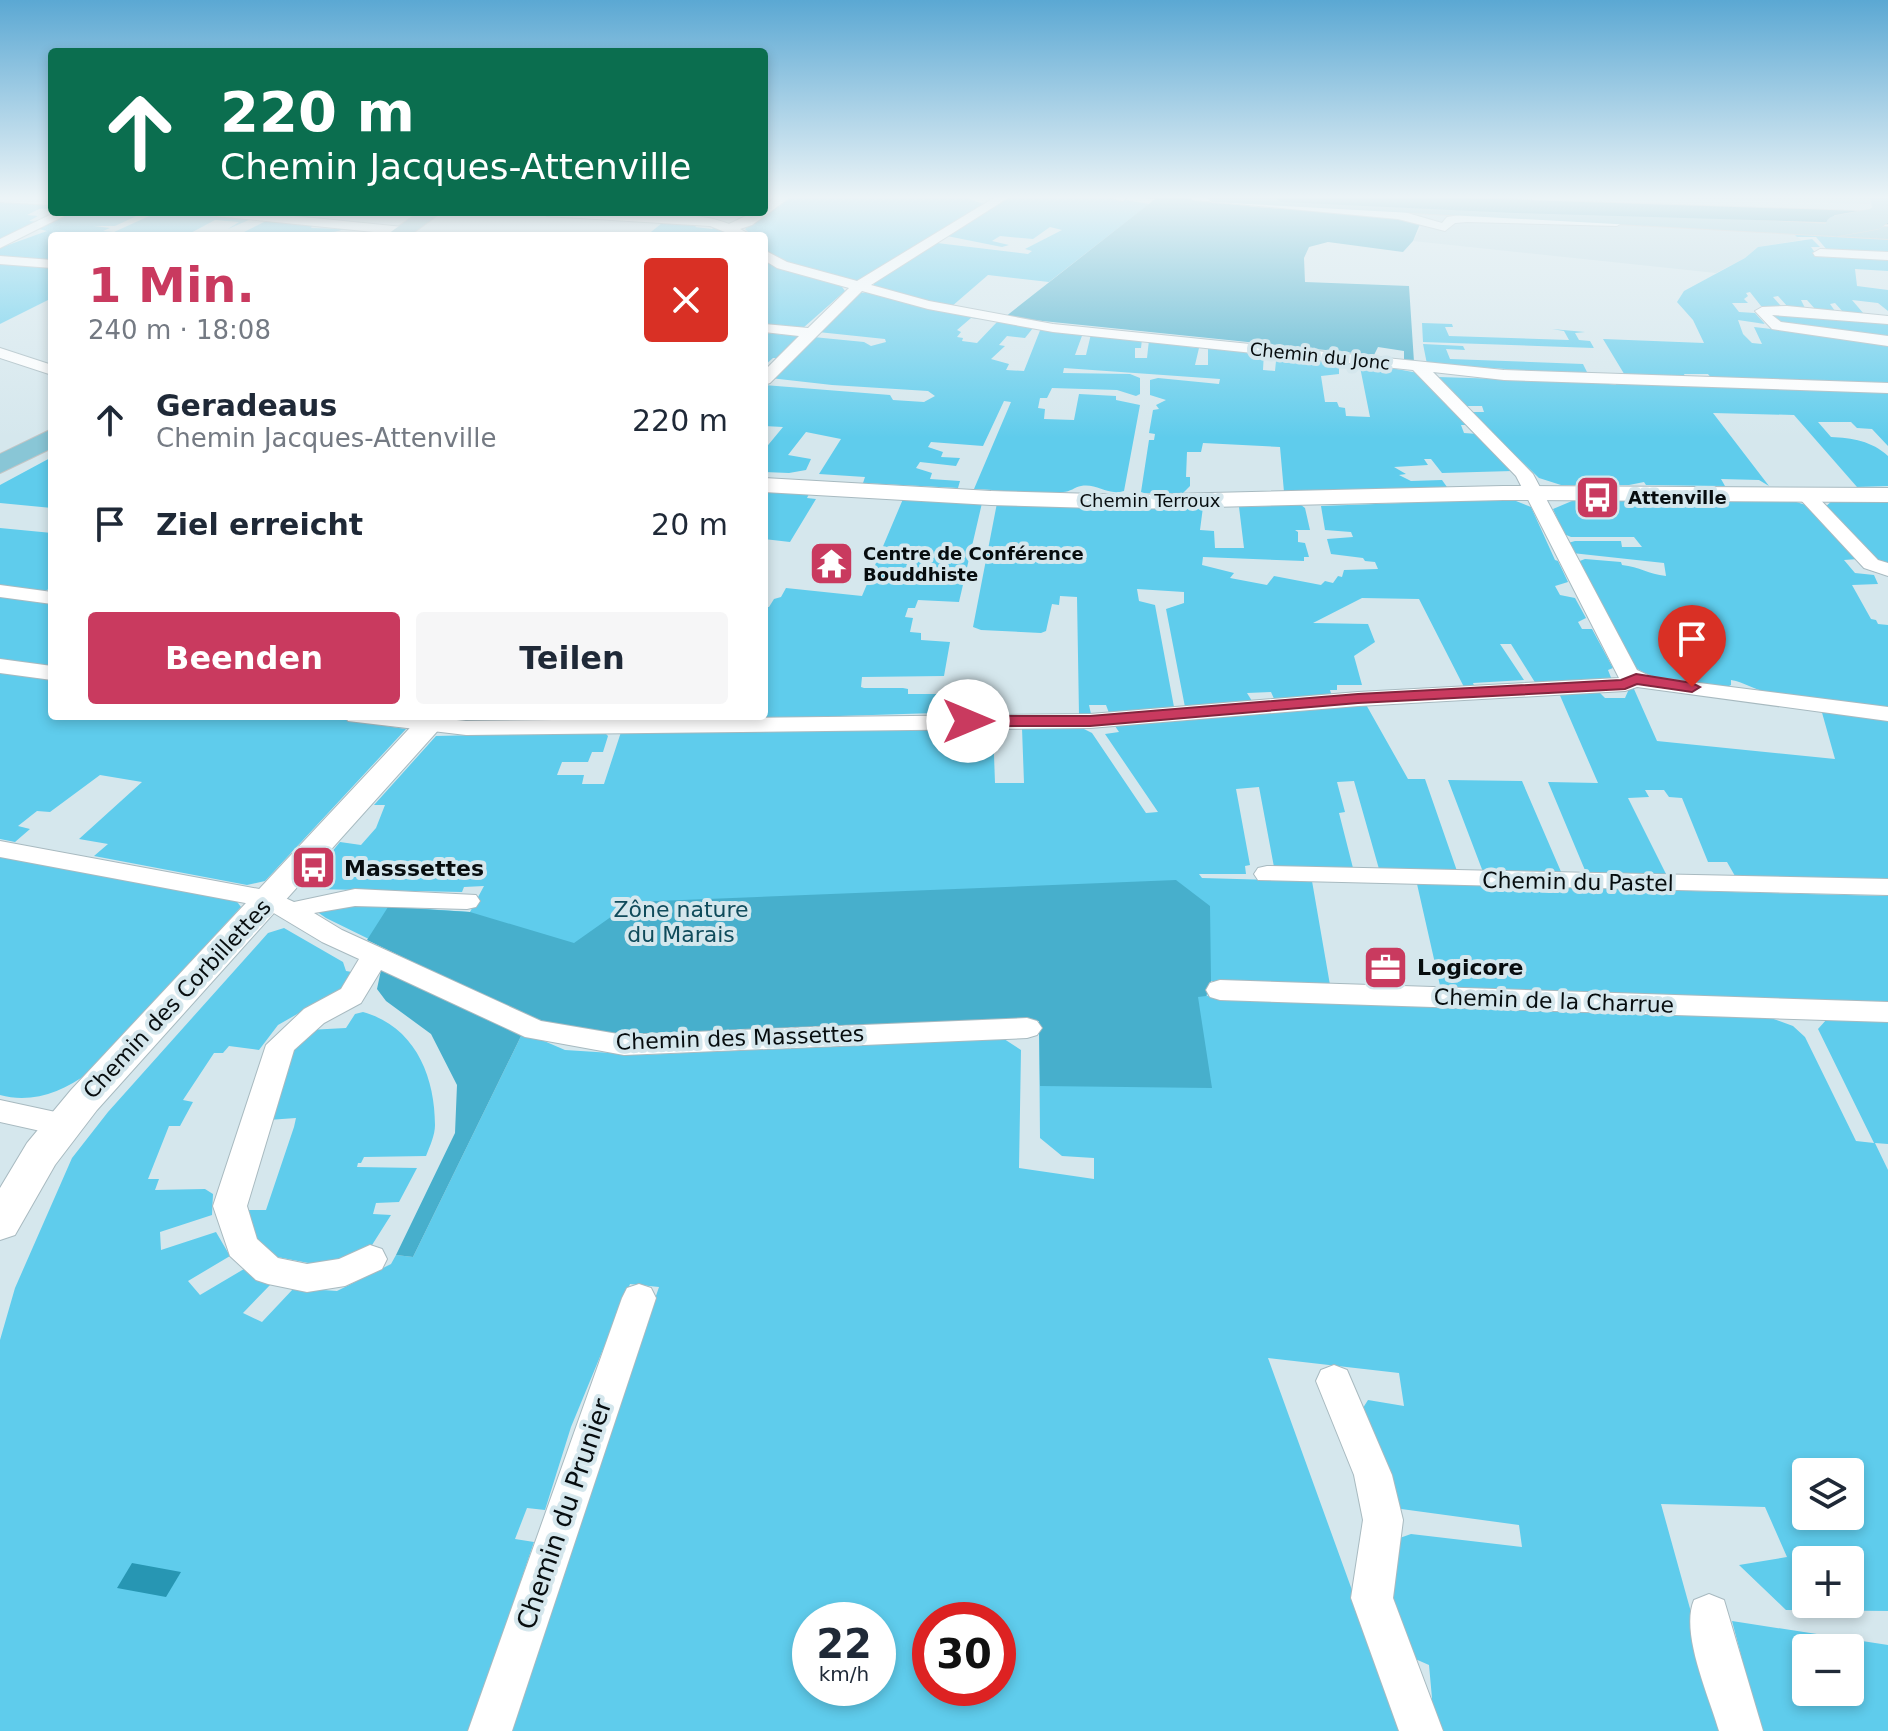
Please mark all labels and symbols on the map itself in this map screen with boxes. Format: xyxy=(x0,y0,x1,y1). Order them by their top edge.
street label: Chemin du Jonc xyxy=(1249,338,1391,374)
bus stop icon: Attenville xyxy=(1573,473,1621,521)
place label: Attenville xyxy=(1628,487,1727,508)
street label: Chemin Terroux xyxy=(1080,490,1221,511)
temple icon: Centre de Conférence Bouddhiste xyxy=(808,539,856,587)
place label: Centre de Conférence Bouddhiste xyxy=(863,543,1084,585)
pin xyxy=(1658,605,1726,687)
position arrow xyxy=(926,679,1010,763)
bus stop icon: Masssettes xyxy=(289,844,337,892)
place label: Masssettes xyxy=(344,856,484,881)
street label: Chemin du Pastel xyxy=(1482,868,1674,896)
street label: Chemin des Corbillettes xyxy=(78,894,276,1104)
park label: Zône nature du Marais xyxy=(613,897,749,947)
office icon: Logicore xyxy=(1362,943,1410,991)
place label: Logicore xyxy=(1417,955,1523,980)
street label: Chemin de la Charrue xyxy=(1433,984,1675,1018)
street label: Chemin des Massettes xyxy=(615,1021,865,1055)
street label: Chemin du Prunier xyxy=(510,1394,618,1633)
speed limit sign: 30 xyxy=(912,1602,1016,1706)

